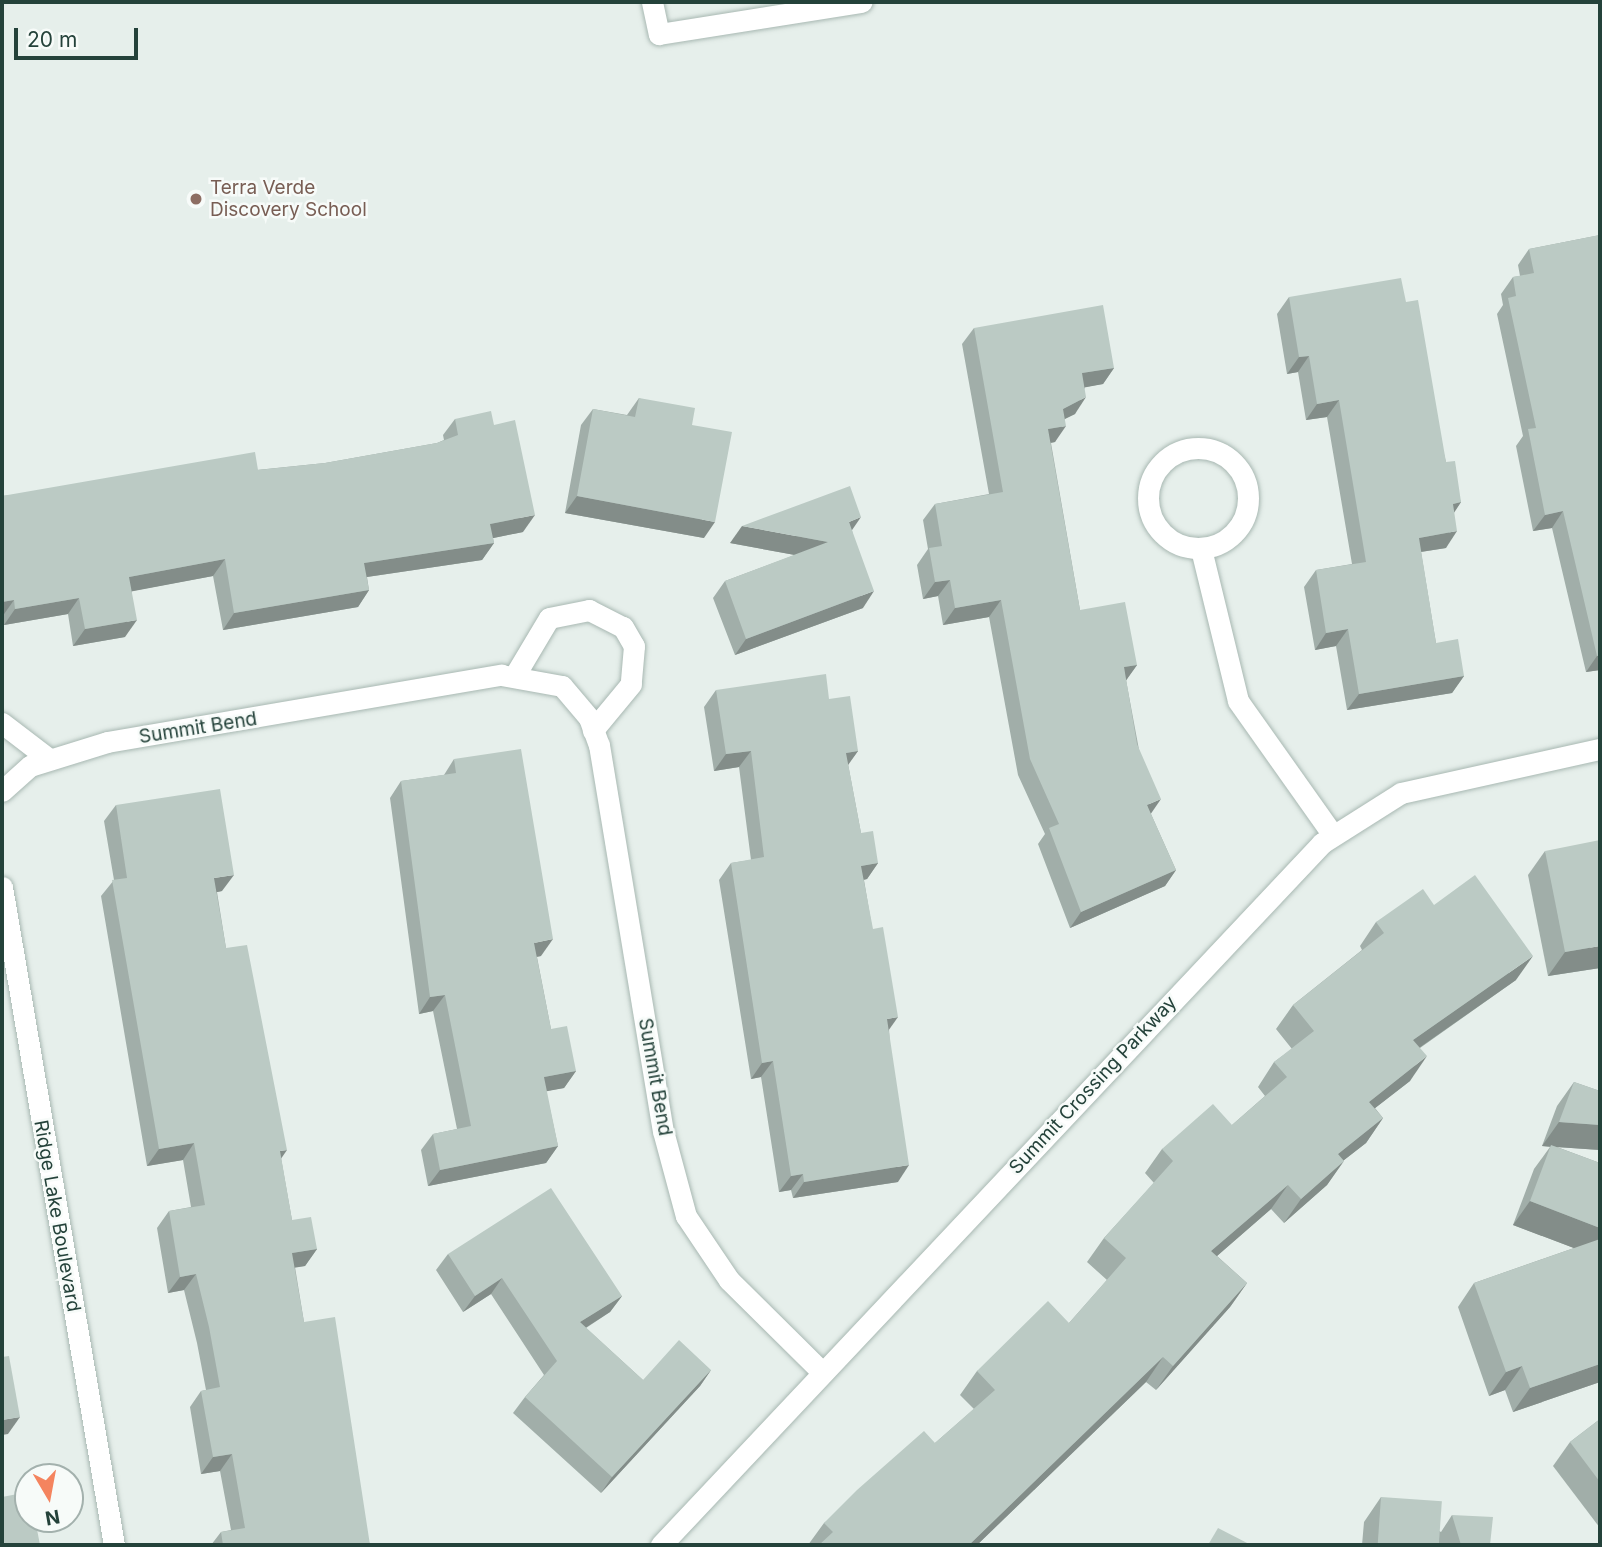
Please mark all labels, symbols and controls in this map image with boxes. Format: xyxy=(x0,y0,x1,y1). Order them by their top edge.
scale bar xyxy=(18,14,142,58)
text: 20 m xyxy=(27,27,77,52)
place label: Terra Verde Discovery School xyxy=(210,177,367,221)
marker: Terra Verde Discovery School xyxy=(188,191,204,207)
street label: Summit Bend xyxy=(137,707,259,749)
street label: Summit Crossing Parkway xyxy=(1004,991,1182,1179)
street label: Summit Bend xyxy=(633,1016,677,1138)
street label: Ridge Lake Boulevard xyxy=(29,1118,85,1314)
north arrow xyxy=(14,1463,84,1533)
text: N xyxy=(43,1505,62,1530)

